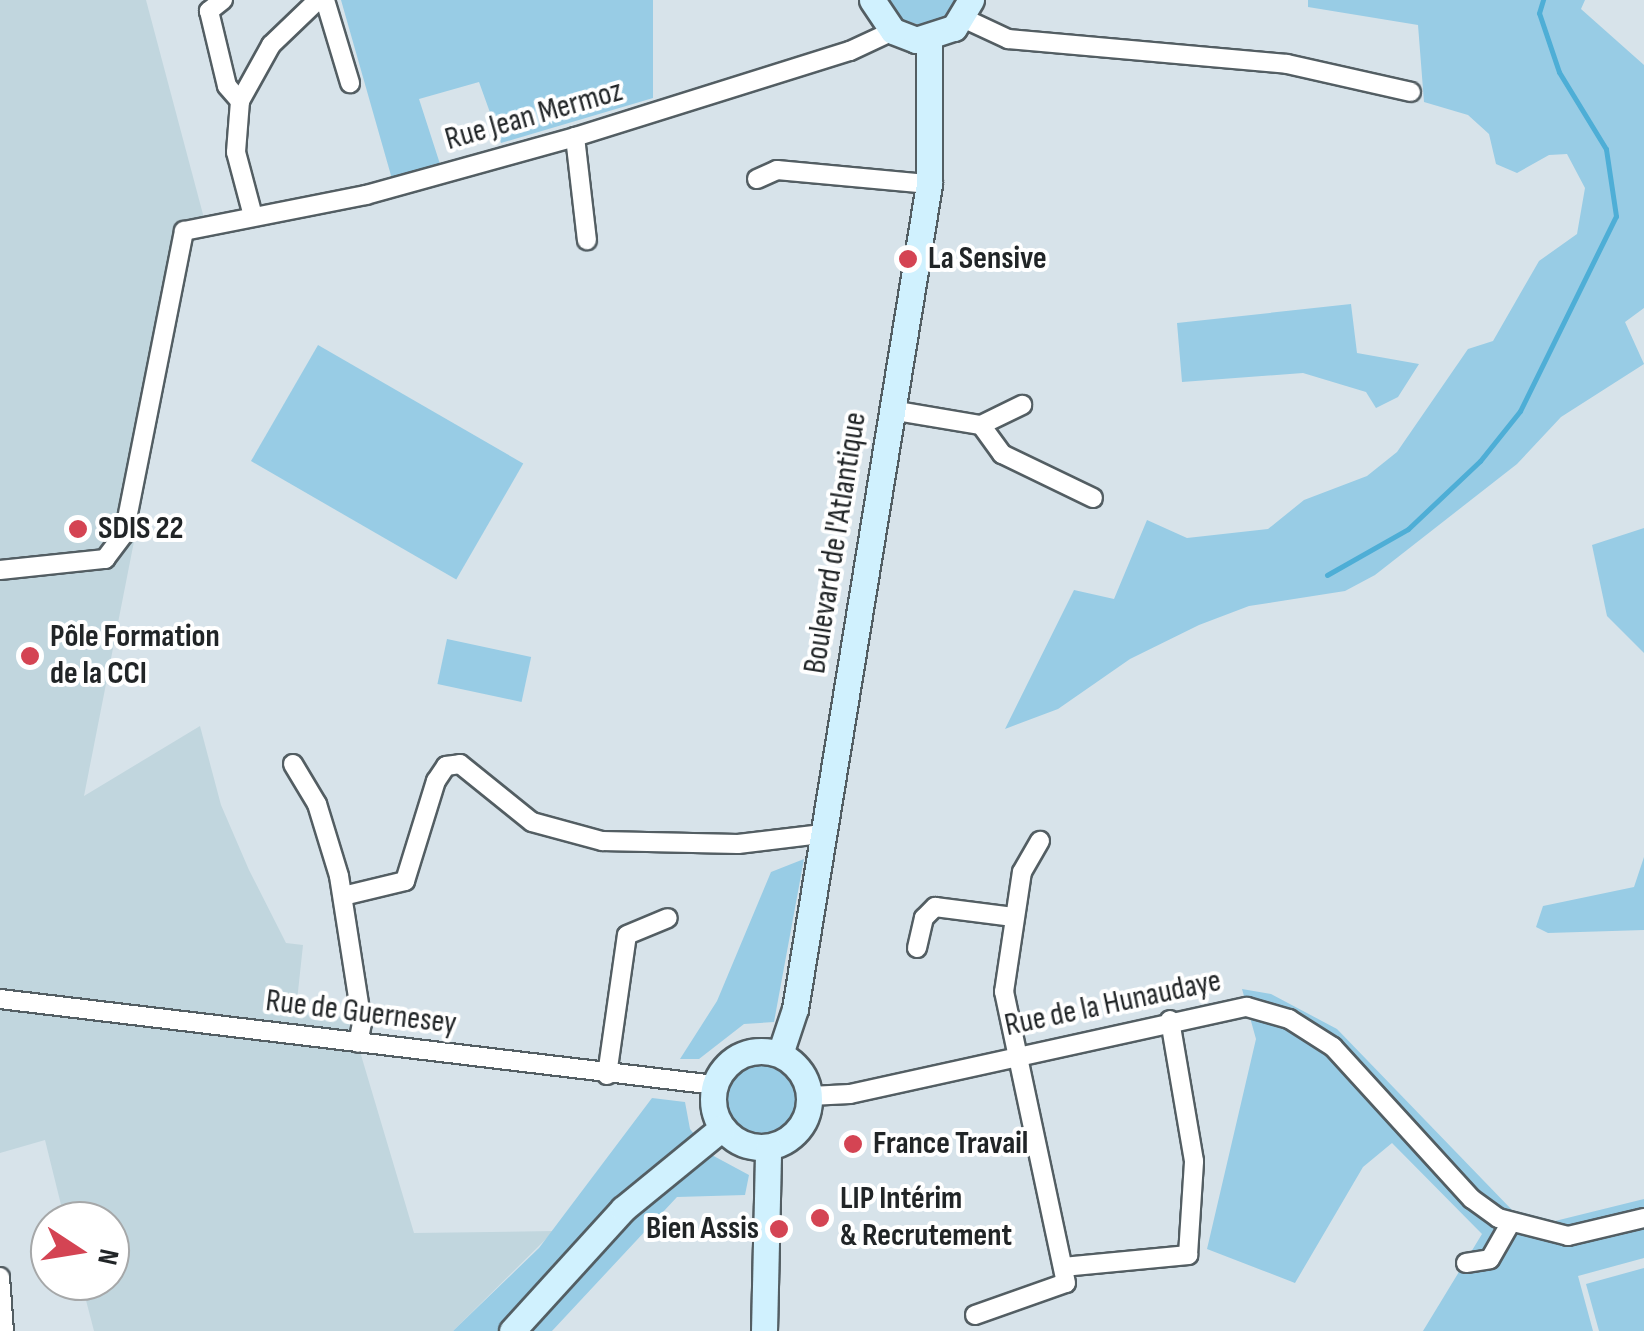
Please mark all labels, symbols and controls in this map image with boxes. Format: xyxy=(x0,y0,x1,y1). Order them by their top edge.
street label: Rue Jean Mermoz xyxy=(441,72,627,160)
place label: La Sensive xyxy=(928,240,1047,278)
marker: La Sensive xyxy=(897,248,919,270)
street label: Boulevard de l'Atlantique xyxy=(796,410,876,676)
place label: SDIS 22 xyxy=(98,510,184,548)
marker: SDIS 22 xyxy=(67,518,89,540)
place label: Pôle Formation de la CCI xyxy=(50,619,220,694)
marker: Pôle Formation de la CCI xyxy=(19,645,41,667)
street label: Rue de la Hunaudaye xyxy=(1001,962,1225,1046)
street label: Rue de Guernesey xyxy=(263,982,459,1044)
place label: France Travail xyxy=(873,1125,1028,1163)
marker: France Travail xyxy=(842,1133,864,1155)
place label: LIP Intérim & Recrutement xyxy=(840,1181,1012,1256)
north arrow xyxy=(30,1201,130,1301)
marker: LIP Intérim & Recrutement xyxy=(809,1207,831,1229)
place label: Bien Assis xyxy=(646,1210,759,1248)
marker: Bien Assis xyxy=(768,1218,790,1240)
text: N xyxy=(90,1246,126,1268)

